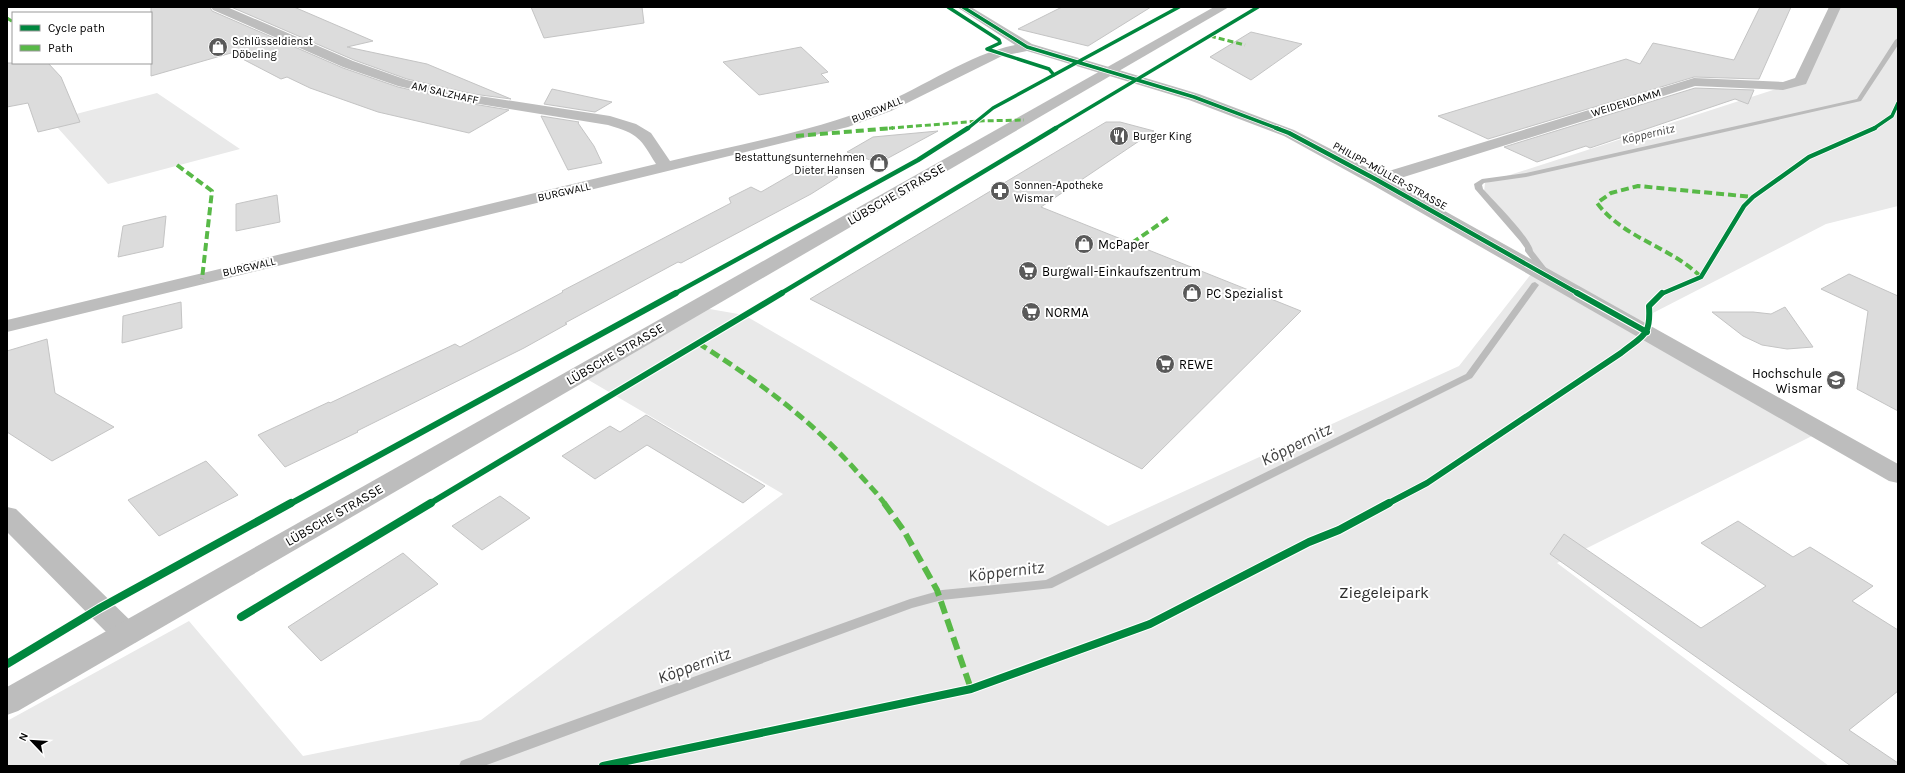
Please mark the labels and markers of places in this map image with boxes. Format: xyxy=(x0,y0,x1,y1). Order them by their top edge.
place label: Schlüsseldienst Döbeling xyxy=(232,35,313,61)
shop icon: Schlüsseldienst Döbeling xyxy=(207,36,229,58)
restaurant icon: Burger King xyxy=(1108,125,1130,147)
place label: Burger King xyxy=(1133,130,1192,143)
place label: Bestattungsunternehmen Dieter Hansen xyxy=(734,151,865,177)
shop icon: Bestattungsunternehmen Dieter Hansen xyxy=(868,152,890,174)
place label: Sonnen-Apotheke Wismar xyxy=(1014,179,1103,205)
pharmacy icon: Sonnen-Apotheke Wismar xyxy=(989,180,1011,202)
shop icon: McPaper xyxy=(1073,233,1095,255)
place label: McPaper xyxy=(1098,237,1149,252)
supermarket icon: Burgwall-Einkaufszentrum xyxy=(1017,260,1039,282)
place label: Burgwall-Einkaufszentrum xyxy=(1042,264,1201,279)
shop icon: PC Spezialist xyxy=(1181,282,1203,304)
place label: PC Spezialist xyxy=(1206,286,1283,301)
supermarket icon: NORMA xyxy=(1020,301,1042,323)
place label: NORMA xyxy=(1045,305,1089,320)
supermarket icon: REWE xyxy=(1154,353,1176,375)
place label: REWE xyxy=(1179,357,1213,372)
place label: Hochschule Wismar xyxy=(1752,366,1822,396)
school or university icon: Hochschule Wismar xyxy=(1825,369,1847,391)

